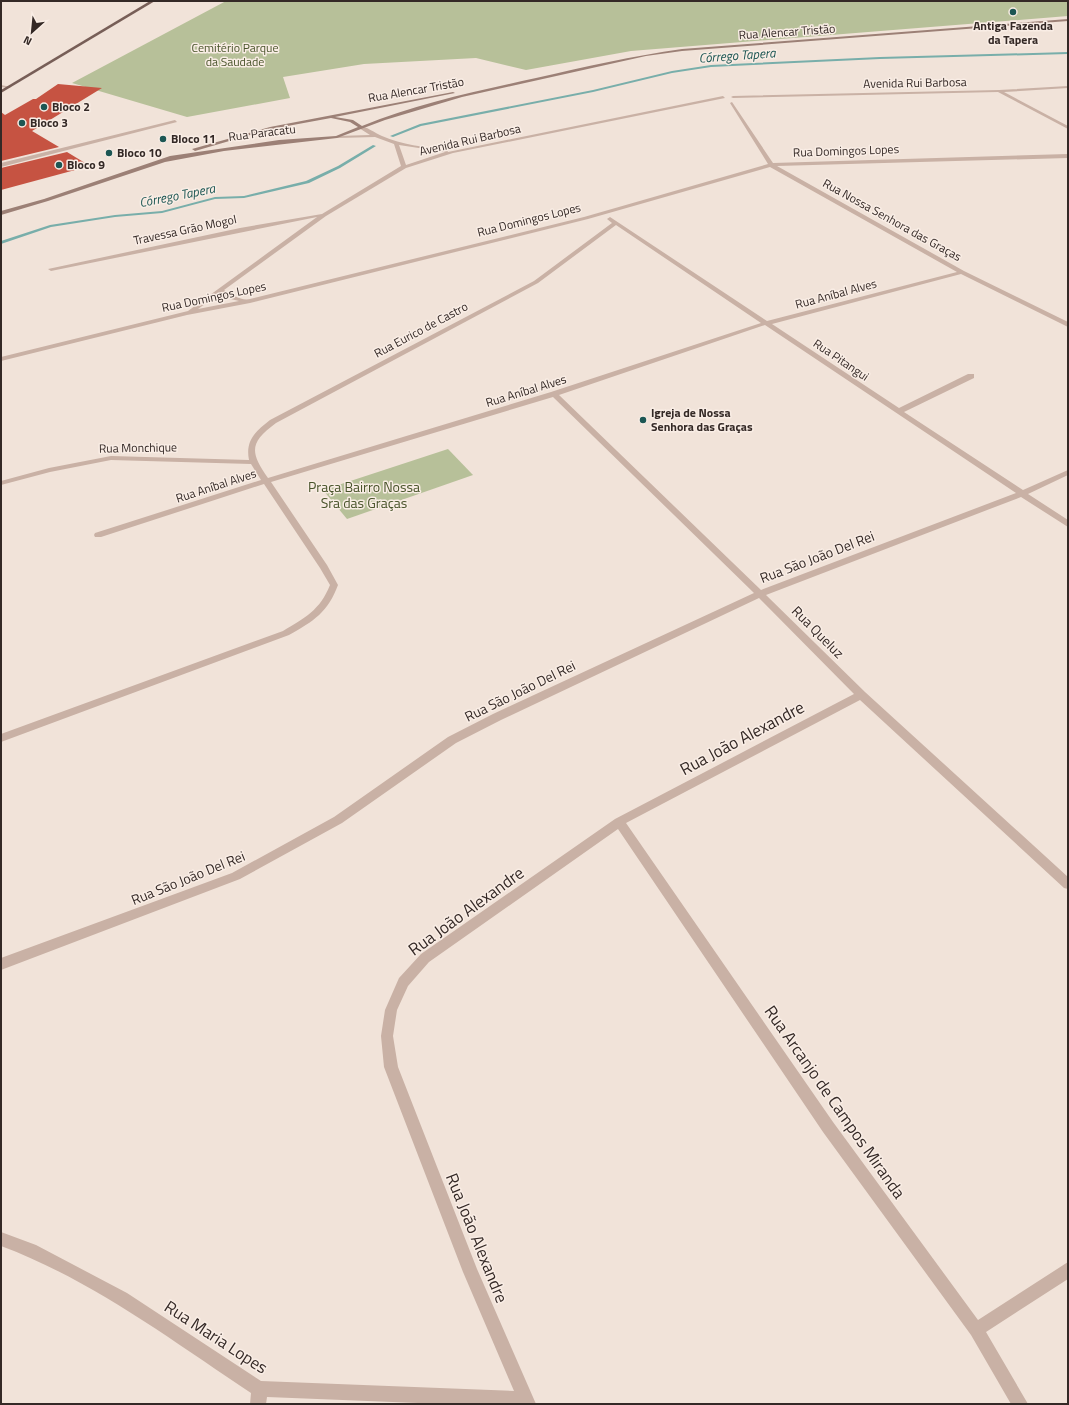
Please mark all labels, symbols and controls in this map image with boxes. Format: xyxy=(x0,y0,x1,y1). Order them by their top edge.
marker: Antiga Fazenda da Tapera xyxy=(1008,7,1018,17)
north arrow xyxy=(12,12,52,52)
place label: Antiga Fazenda da Tapera xyxy=(973,16,1053,49)
street label: Rua Alencar Tristão xyxy=(738,19,836,44)
text: N xyxy=(20,32,34,50)
park label: Cemitério Parque da Saudade xyxy=(192,38,278,71)
water label: Córrego Tapera xyxy=(698,42,777,68)
street label: Rua Alencar Tristão xyxy=(366,72,465,107)
street label: Avenida Rui Barbosa xyxy=(863,72,967,93)
place label: Bloco 2 xyxy=(52,97,90,116)
marker: Bloco 2 xyxy=(39,102,49,112)
place label: Bloco 3 xyxy=(30,113,68,132)
marker: Bloco 3 xyxy=(17,118,27,128)
street label: Rua Paracatu xyxy=(227,119,297,146)
street label: Avenida Rui Barbosa xyxy=(417,119,522,160)
place label: Bloco 11 xyxy=(171,129,216,148)
marker: Bloco 11 xyxy=(158,134,168,144)
street label: Rua Domingos Lopes xyxy=(793,139,900,162)
place label: Bloco 10 xyxy=(117,143,162,162)
marker: Bloco 10 xyxy=(104,148,114,158)
place label: Bloco 9 xyxy=(67,155,105,174)
marker: Bloco 9 xyxy=(54,160,64,170)
street label: Rua Nossa Senhora das Graças xyxy=(819,173,965,266)
water label: Córrego Tapera xyxy=(137,178,218,212)
street label: Rua Domingos Lopes xyxy=(475,197,583,242)
street label: Travessa Grão Mogol xyxy=(132,209,238,250)
street label: Rua Aníbal Alves xyxy=(793,273,879,314)
street label: Rua Domingos Lopes xyxy=(160,276,268,317)
street label: Rua Eurico de Castro xyxy=(370,297,471,362)
street label: Rua Pitangui xyxy=(809,334,873,385)
street label: Rua Aníbal Alves xyxy=(483,369,569,412)
place label: Igreja de Nossa Senhora das Graças xyxy=(651,403,753,436)
marker: Igreja de Nossa Senhora das Graças xyxy=(638,415,648,425)
street label: Rua Monchique xyxy=(99,437,177,458)
street label: Rua Aníbal Alves xyxy=(173,463,259,507)
park label: Praça Bairro Nossa Sra das Graças xyxy=(308,476,420,513)
street label: Rua São João Del Rei xyxy=(757,525,877,588)
street label: Rua Queluz xyxy=(787,601,849,663)
street label: Rua São João Del Rei xyxy=(461,655,579,727)
street label: Rua João Alexandre xyxy=(675,694,809,782)
street label: Rua São João Del Rei xyxy=(128,845,248,910)
street label: Rua João Alexandre xyxy=(403,860,529,962)
street label: Rua Arcanjo de Campos Miranda xyxy=(758,1000,912,1204)
street label: Rua João Alexandre xyxy=(439,1169,515,1307)
street label: Rua Maria Lopes xyxy=(159,1294,273,1380)

